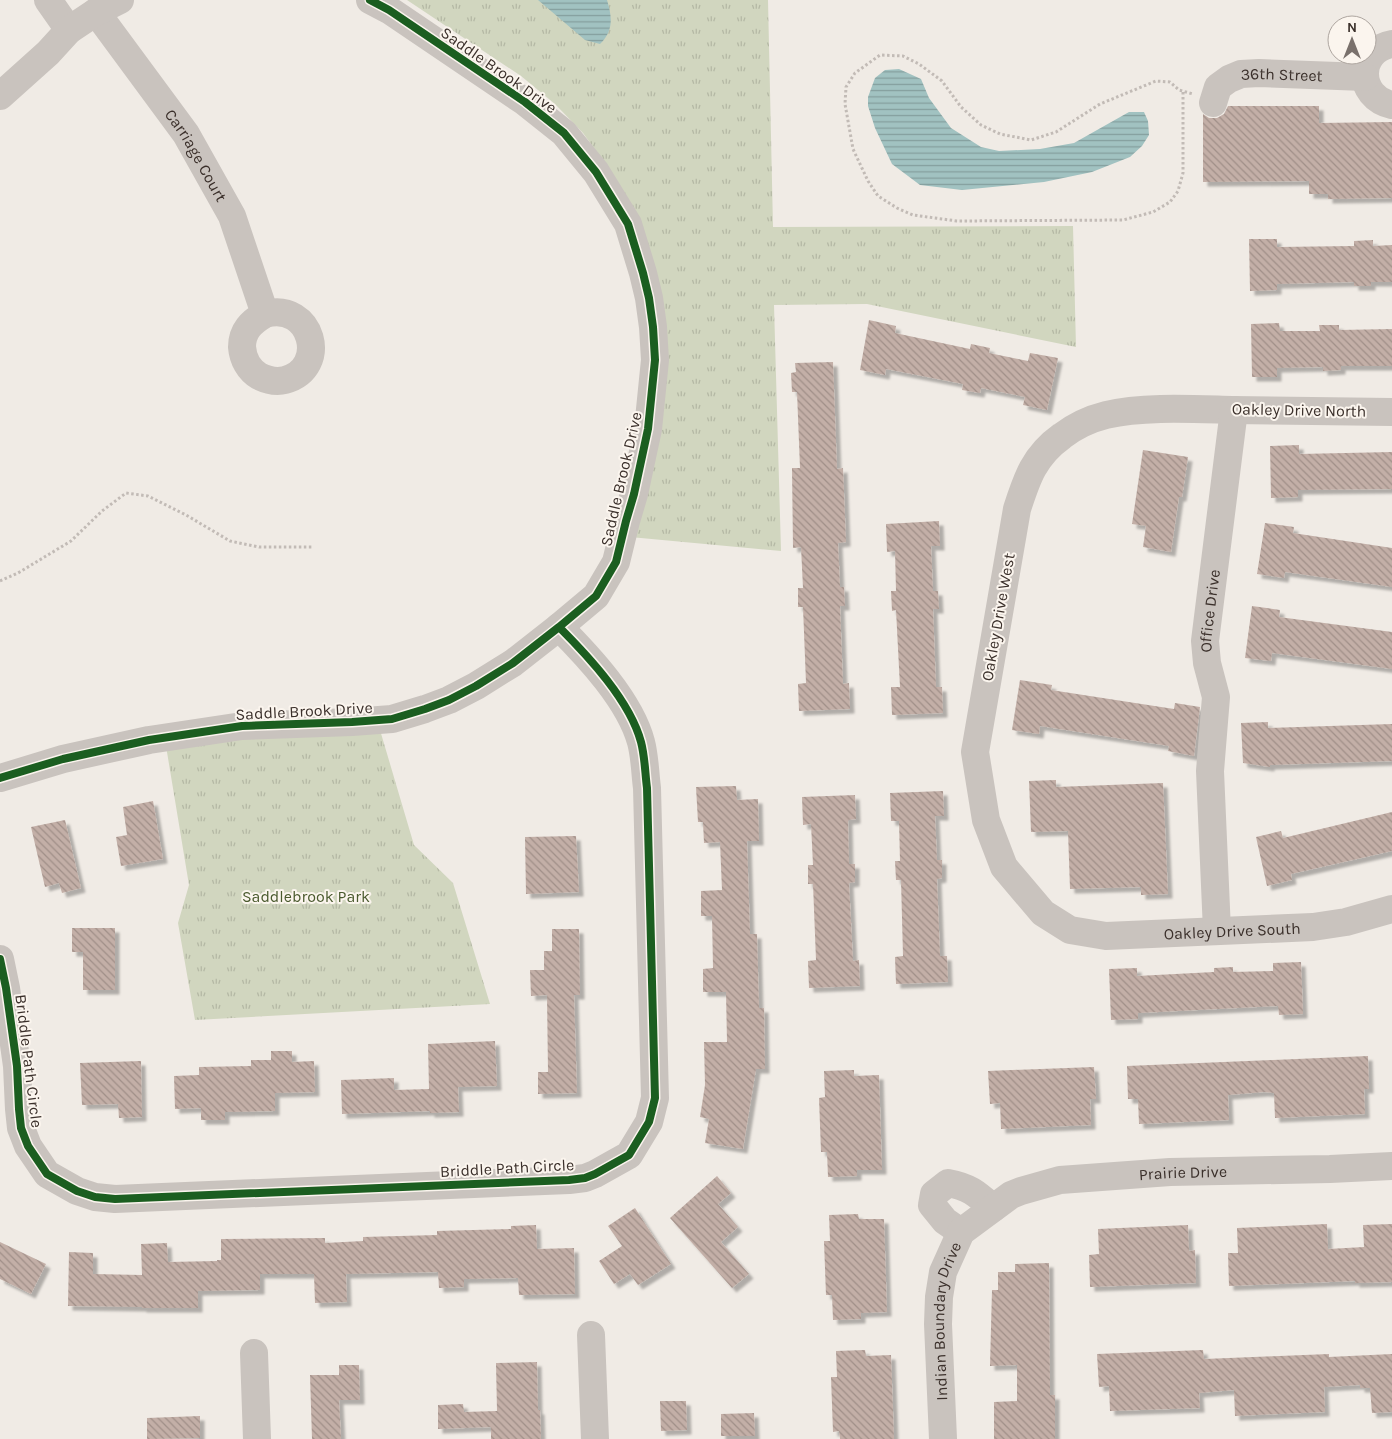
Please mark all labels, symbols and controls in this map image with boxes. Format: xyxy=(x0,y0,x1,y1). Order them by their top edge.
north arrow xyxy=(1327,15,1377,65)
text: N xyxy=(1347,19,1357,36)
street label: Saddle Brook Drive xyxy=(437,23,561,117)
street label: 36th Street xyxy=(1240,64,1323,85)
street label: Carriage Court xyxy=(161,105,231,205)
street label: Oakley Drive North xyxy=(1232,399,1366,421)
street label: Saddle Brook Drive xyxy=(596,410,646,548)
street label: Oakley Drive West xyxy=(977,551,1019,683)
street label: Office Drive xyxy=(1195,568,1223,653)
street label: Saddle Brook Drive xyxy=(235,698,373,724)
park label: Saddlebrook Park xyxy=(242,887,370,906)
street label: Oakley Drive South xyxy=(1163,918,1301,943)
street label: Briddle Path Circle xyxy=(11,993,47,1129)
street label: Briddle Path Circle xyxy=(439,1155,575,1181)
street label: Prairie Drive xyxy=(1138,1161,1227,1184)
street label: Indian Boundary Drive xyxy=(928,1239,965,1401)

